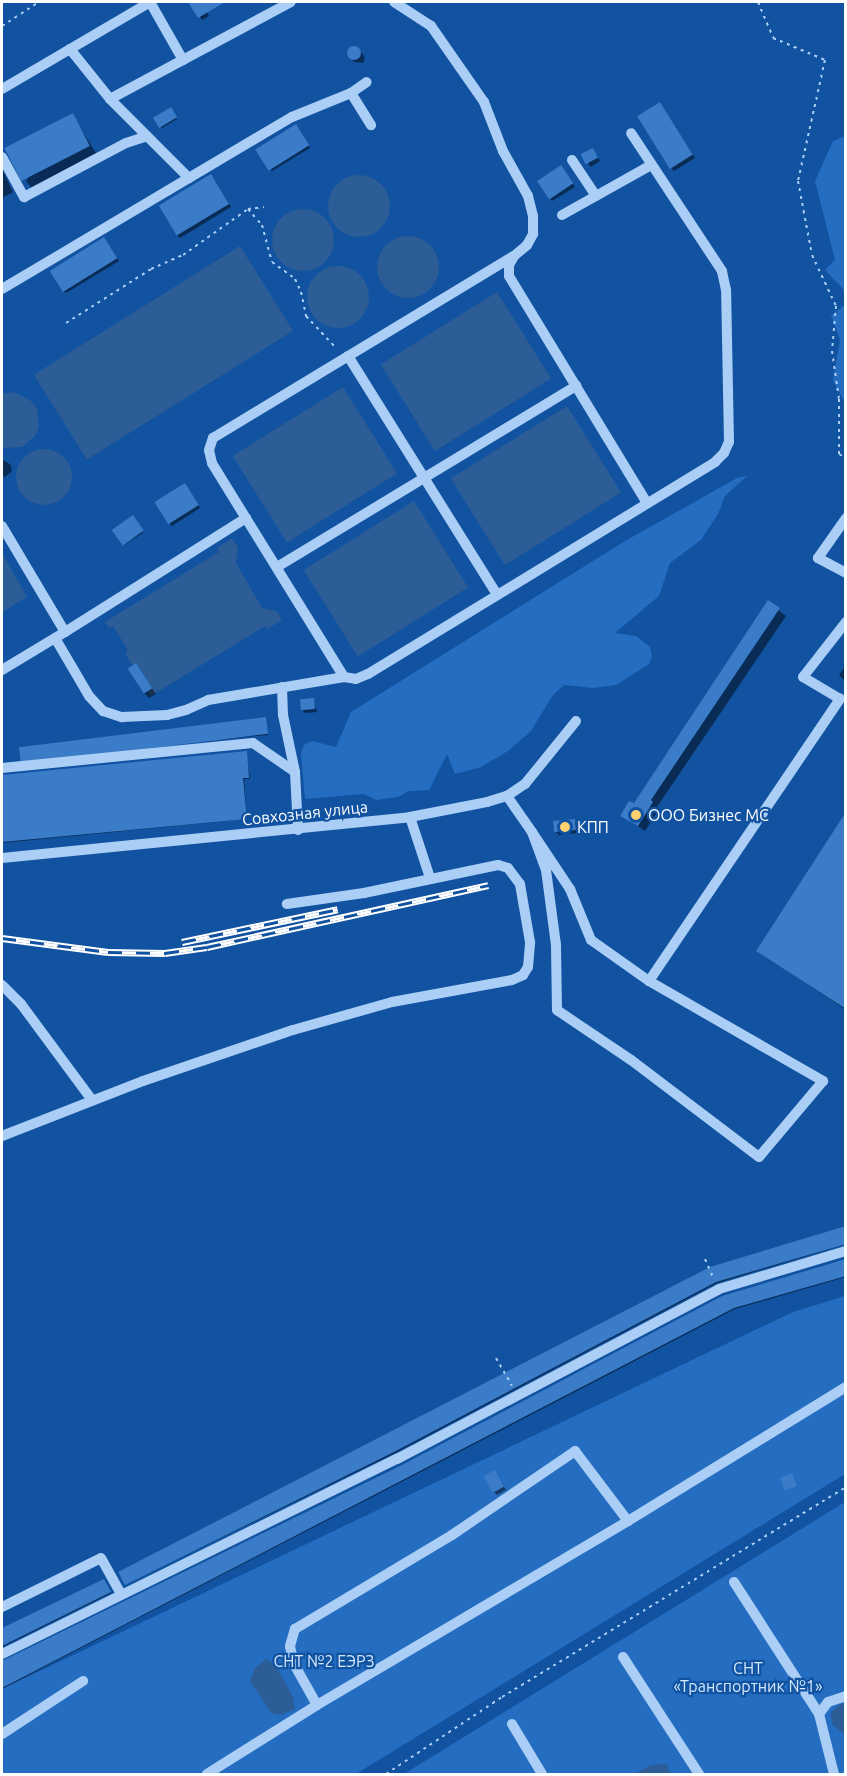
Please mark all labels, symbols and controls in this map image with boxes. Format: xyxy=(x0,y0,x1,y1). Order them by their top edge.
street label: Совхозная улица xyxy=(241,797,369,829)
place label: ООО Бизнес МС xyxy=(648,805,769,825)
marker: ООО Бизнес МС xyxy=(629,808,643,822)
place label: КПП xyxy=(577,817,609,837)
marker: КПП xyxy=(558,820,572,834)
park label: СНТ №2 ЕЭРЗ xyxy=(273,1651,375,1671)
park label: СНТ «Транспортник №1» xyxy=(673,1658,823,1696)

